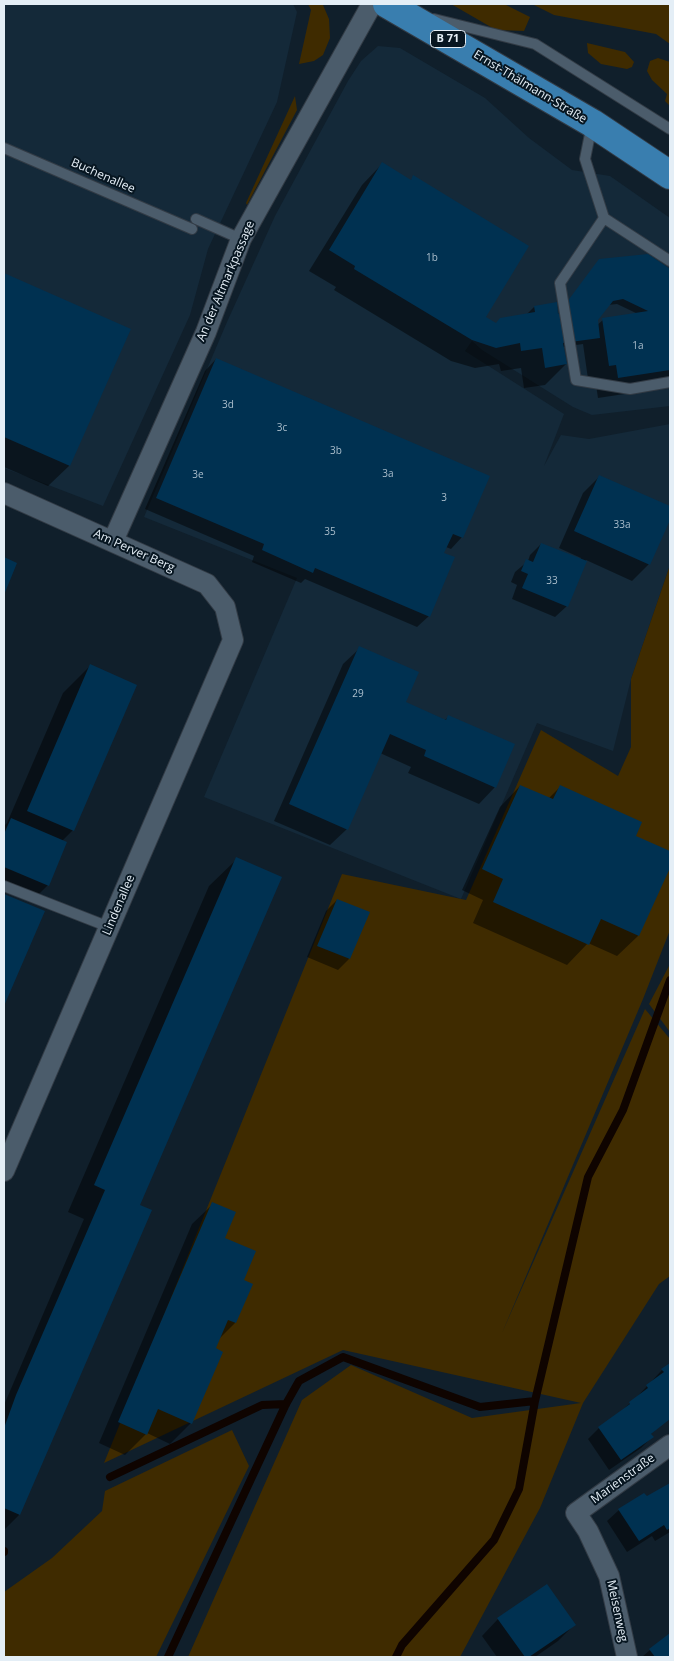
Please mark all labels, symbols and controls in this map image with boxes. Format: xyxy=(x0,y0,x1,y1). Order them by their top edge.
road number: B 71 xyxy=(430,30,466,48)
street label: Ernst-Thälmann-Straße xyxy=(471,47,589,127)
street label: Buchenallee xyxy=(69,155,137,197)
street label: An der Altmarkpassage xyxy=(194,219,258,343)
house number: 1b xyxy=(426,252,438,264)
house number: 1a xyxy=(632,340,644,352)
house number: 3d xyxy=(222,399,234,411)
house number: 3c xyxy=(277,422,287,434)
house number: 3b xyxy=(330,445,342,457)
house number: 3a xyxy=(382,468,394,480)
house number: 3e xyxy=(192,469,204,481)
house number: 3 xyxy=(441,492,447,504)
house number: 33a xyxy=(614,519,630,531)
house number: 35 xyxy=(324,526,336,538)
street label: Am Perver Berg xyxy=(91,527,177,575)
house number: 33 xyxy=(546,575,558,587)
house number: 29 xyxy=(352,688,364,700)
street label: Lindenallee xyxy=(100,873,138,937)
street label: Marienstraße xyxy=(588,1451,658,1507)
street label: Meisenweg xyxy=(603,1579,631,1643)

